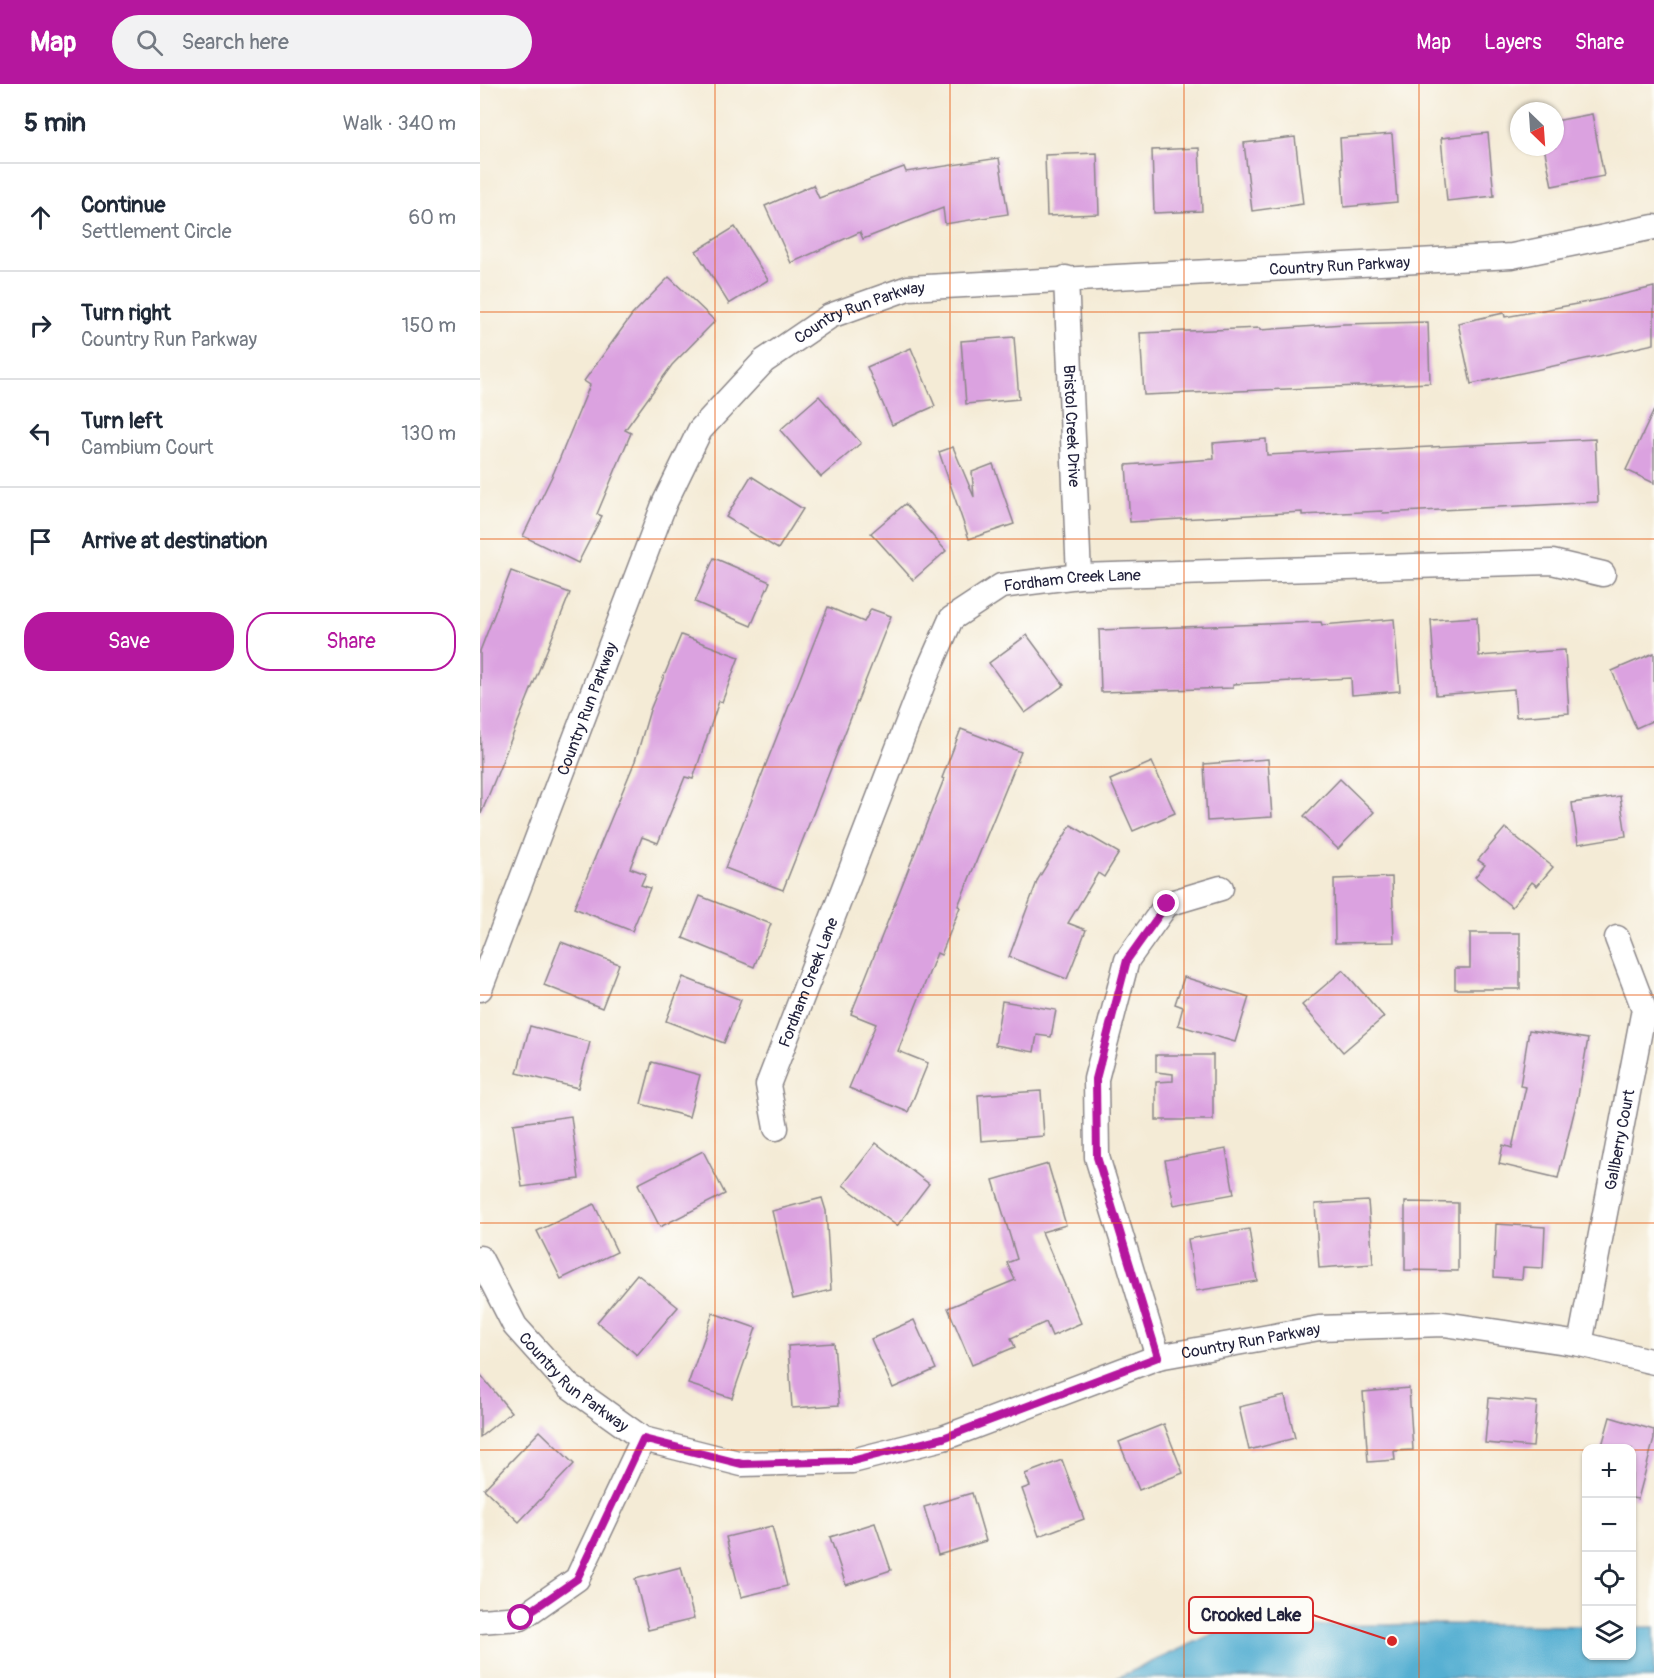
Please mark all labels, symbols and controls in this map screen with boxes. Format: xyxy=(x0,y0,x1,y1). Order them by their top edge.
search box xyxy=(112,15,532,69)
text: Map xyxy=(30,25,76,60)
icon: search xyxy=(133,26,166,59)
text: Search here xyxy=(181,28,289,56)
text: Map xyxy=(1416,29,1451,56)
text: Layers xyxy=(1484,29,1542,56)
text: Share xyxy=(1575,29,1624,56)
north arrow xyxy=(1510,102,1564,156)
text: 5 min xyxy=(24,107,86,139)
text: Walk · 340 m xyxy=(343,111,456,136)
text: Continue xyxy=(81,191,165,219)
icon: ahead xyxy=(24,201,57,234)
text: 60 m xyxy=(409,205,456,230)
text: Settlement Circle xyxy=(81,219,232,244)
street label: Country Run Parkway xyxy=(1269,252,1411,280)
street label: Country Run Parkway xyxy=(791,278,925,348)
text: Turn right xyxy=(81,299,171,327)
icon: right xyxy=(24,309,57,342)
text: 150 m xyxy=(402,313,456,338)
text: Country Run Parkway xyxy=(81,327,257,352)
street label: Bristol Creek Drive xyxy=(1059,364,1084,488)
text: Turn left xyxy=(81,407,163,435)
icon: left xyxy=(24,417,57,450)
text: 130 m xyxy=(401,421,456,446)
text: Cambium Court xyxy=(81,435,214,460)
icon: arrive xyxy=(24,525,57,558)
text: Arrive at destination xyxy=(81,527,267,555)
street label: Fordham Creek Lane xyxy=(1003,565,1141,597)
button: Save xyxy=(24,612,234,671)
button: Share xyxy=(246,612,456,671)
street label: Country Run Parkway xyxy=(553,639,622,778)
route end xyxy=(1153,890,1179,916)
street label: Fordham Creek Lane xyxy=(775,915,843,1050)
street label: Gallberry Court xyxy=(1601,1087,1640,1192)
street label: Country Run Parkway xyxy=(1180,1319,1322,1364)
street label: Country Run Parkway xyxy=(514,1328,632,1437)
map controls xyxy=(1582,1444,1636,1660)
button: + xyxy=(1582,1444,1636,1498)
button: − xyxy=(1582,1498,1636,1552)
button: locate xyxy=(1582,1552,1636,1606)
callout: Crooked Lake xyxy=(1189,1597,1313,1633)
route start xyxy=(507,1604,533,1630)
text: Crooked Lake xyxy=(1201,1604,1302,1627)
button: layers xyxy=(1582,1606,1636,1660)

